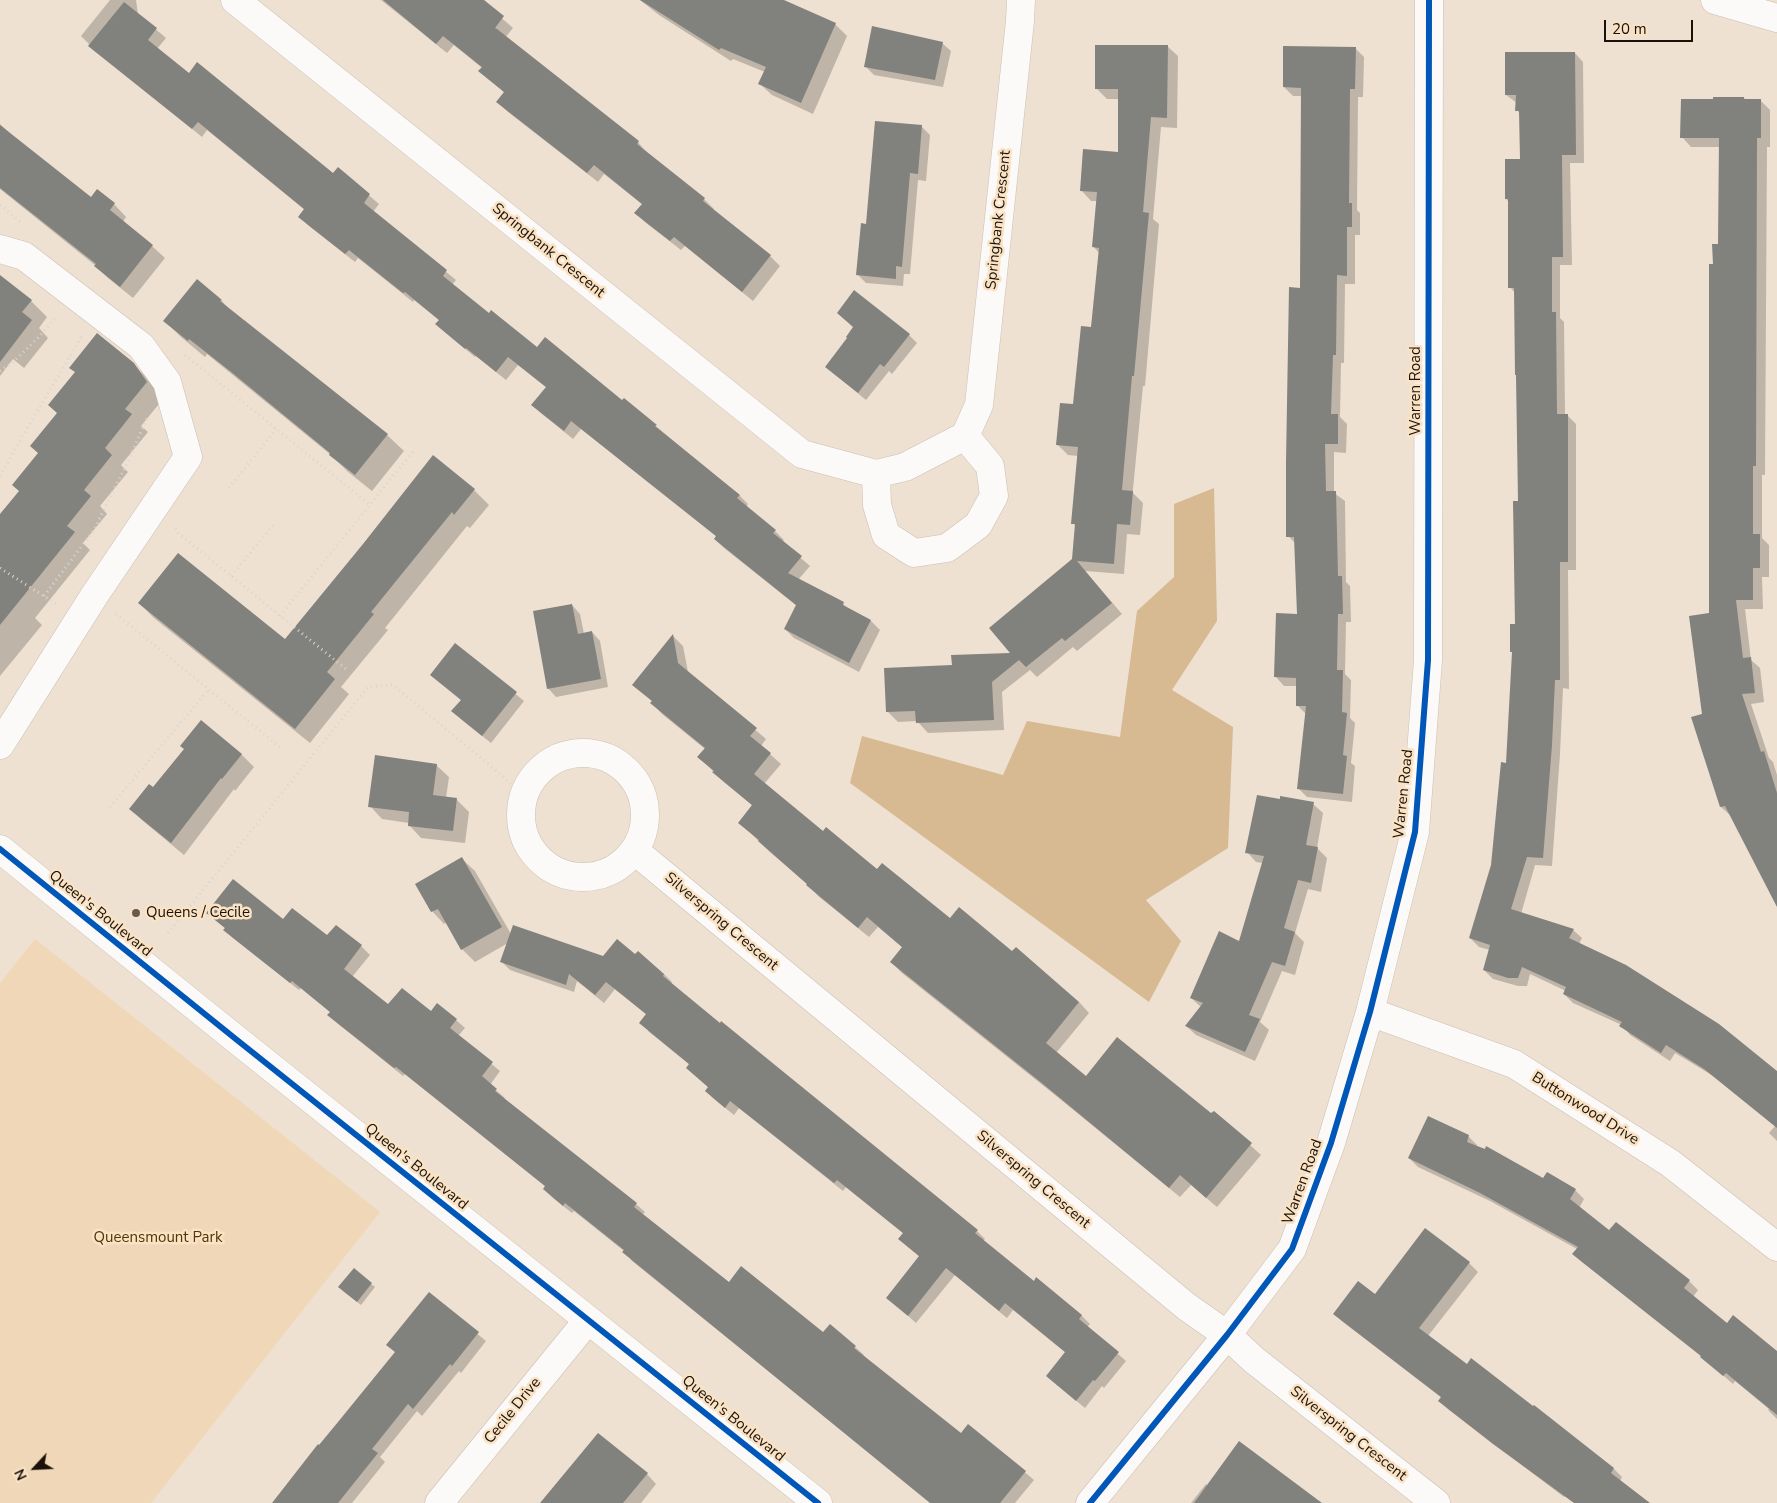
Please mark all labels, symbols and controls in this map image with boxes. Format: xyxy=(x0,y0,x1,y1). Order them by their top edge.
scale bar xyxy=(1607,10,1696,42)
text: 20 m xyxy=(1612,19,1647,39)
street label: Springbank Crescent xyxy=(983,150,1015,290)
street label: Springbank Crescent xyxy=(488,200,608,302)
street label: Warren Road xyxy=(1407,346,1425,436)
street label: Warren Road xyxy=(1390,749,1418,839)
street label: Queen's Boulevard xyxy=(45,867,155,961)
street label: Silverspring Crescent xyxy=(660,869,782,975)
place label: Queens / Cecile xyxy=(146,904,250,922)
marker: Queens / Cecile xyxy=(130,907,142,919)
street label: Buttonwood Drive xyxy=(1528,1069,1642,1149)
street label: Queen's Boulevard xyxy=(361,1120,471,1214)
street label: Silverspring Crescent xyxy=(972,1127,1094,1233)
street label: Warren Road xyxy=(1279,1137,1327,1227)
park label: Queensmount Park xyxy=(94,1229,222,1247)
street label: Queen's Boulevard xyxy=(678,1372,788,1466)
street label: Cecile Drive xyxy=(481,1374,545,1448)
street label: Silverspring Crescent xyxy=(1286,1383,1410,1485)
north arrow xyxy=(10,1443,60,1493)
text: N xyxy=(10,1466,32,1483)

